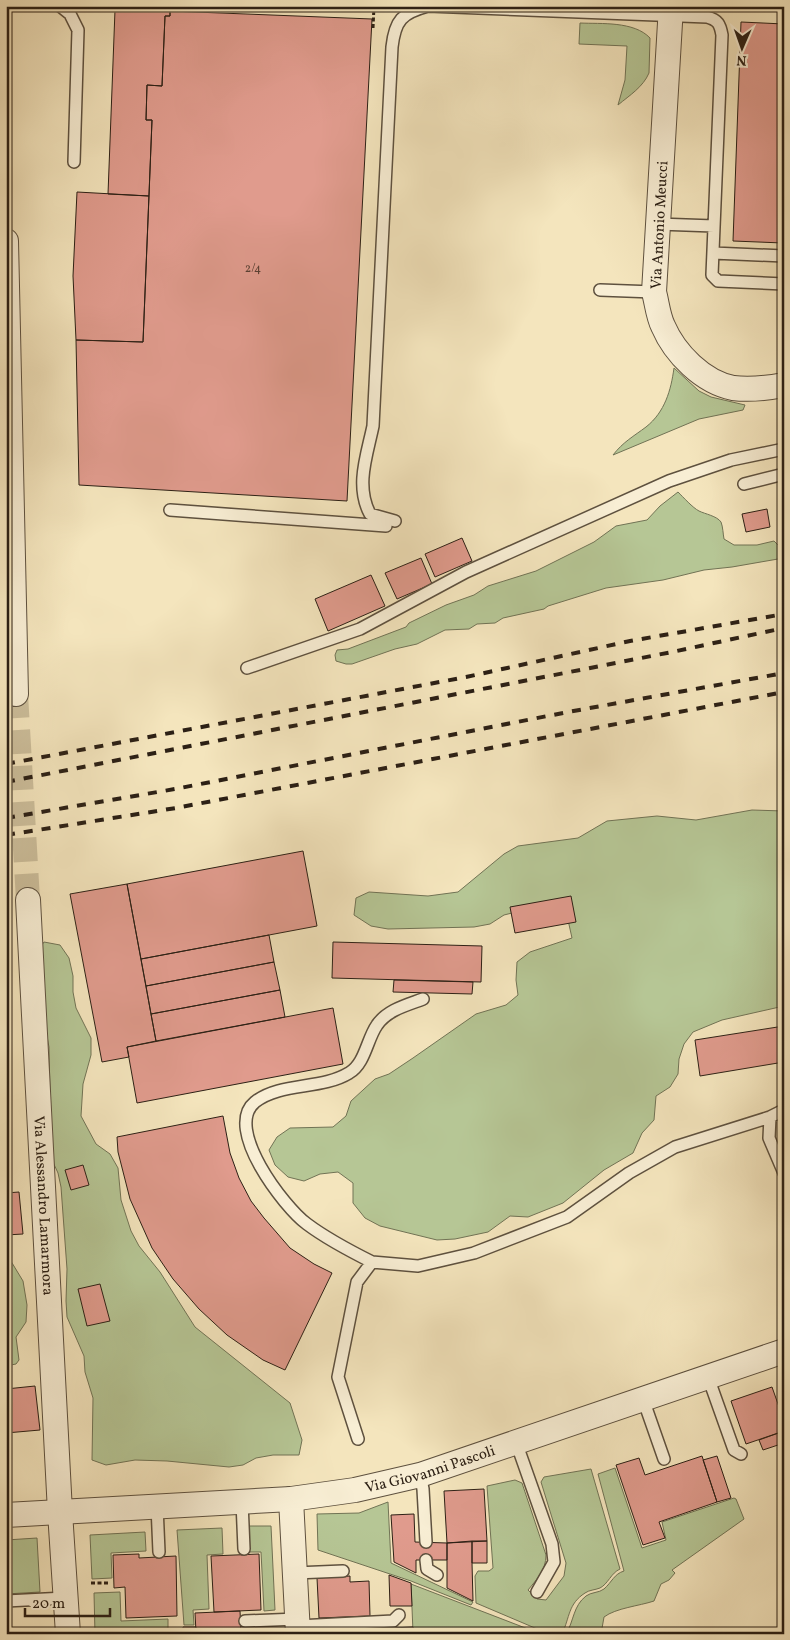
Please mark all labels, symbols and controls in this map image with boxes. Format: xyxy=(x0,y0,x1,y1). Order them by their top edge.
north arrow xyxy=(718,22,768,72)
text: N xyxy=(736,50,747,69)
street label: Via Antonio Meucci xyxy=(647,160,674,290)
house number: 2/4 xyxy=(245,261,261,277)
street label: Via Alessandro Lamarmora xyxy=(27,1115,58,1296)
street label: Via Giovanni Pascoli xyxy=(363,1441,498,1499)
scale bar xyxy=(25,1585,110,1617)
text: 20 m xyxy=(32,1594,65,1615)

